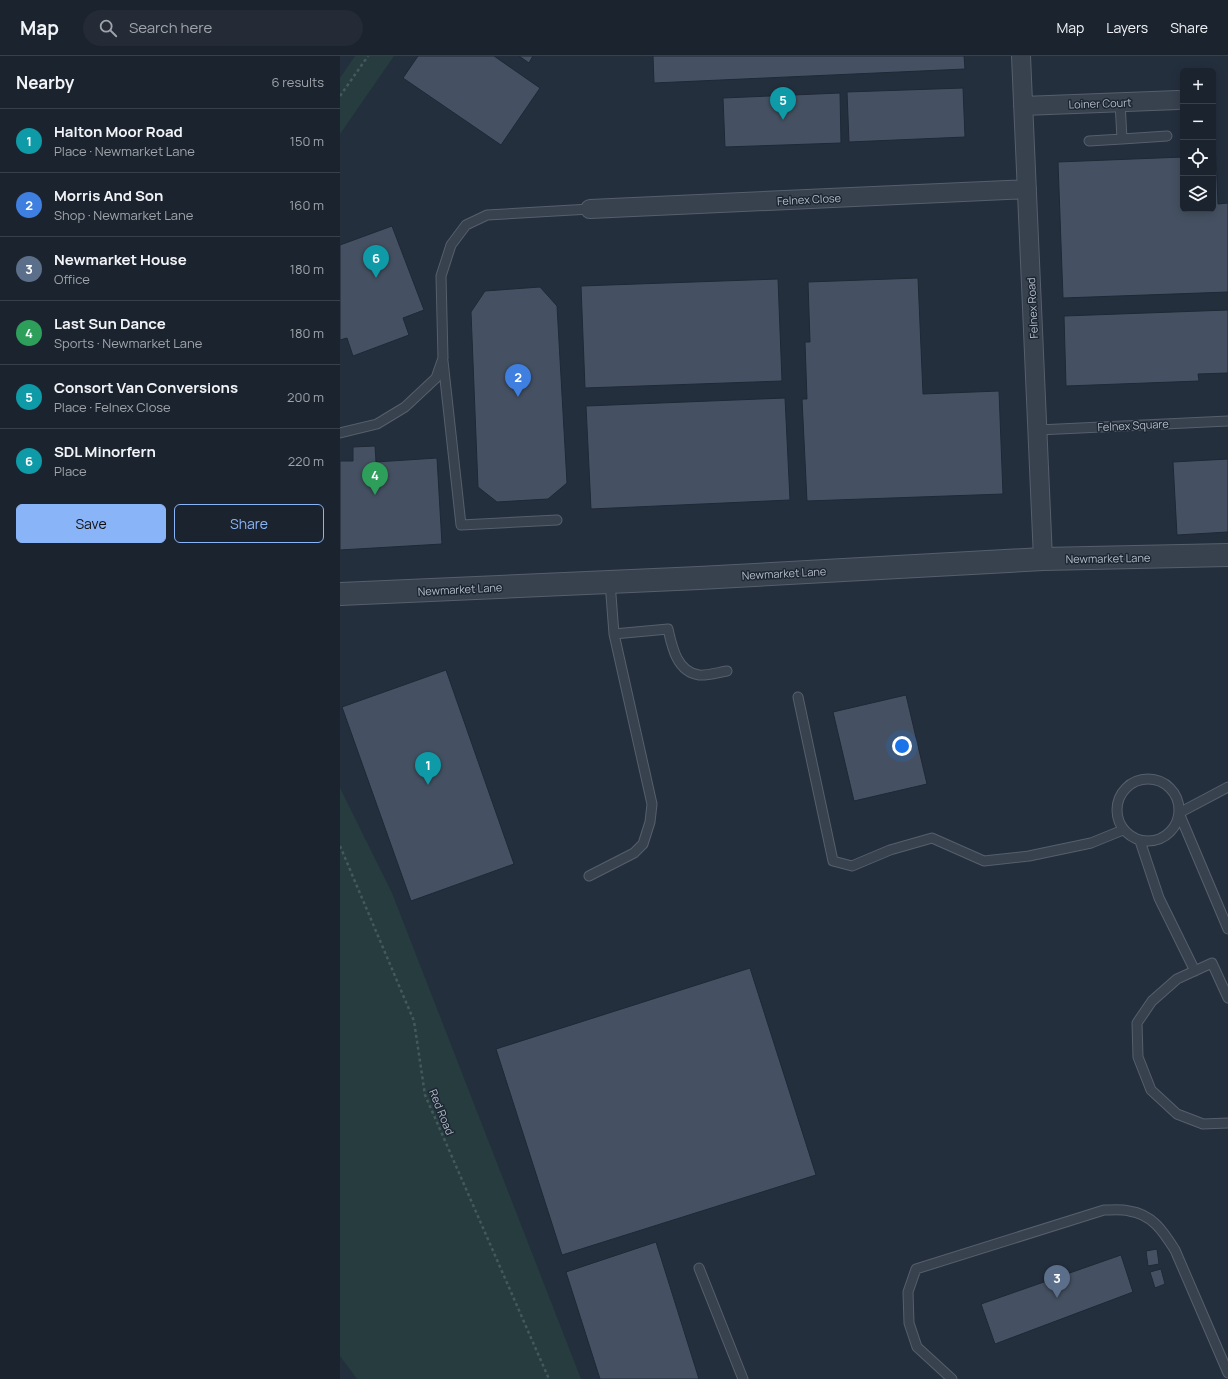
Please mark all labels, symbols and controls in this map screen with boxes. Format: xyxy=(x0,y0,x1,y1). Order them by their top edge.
search box xyxy=(83,10,363,46)
text: Map xyxy=(20,15,59,41)
icon: search xyxy=(97,17,119,39)
text: Search here xyxy=(129,17,212,38)
text: Map xyxy=(1056,18,1084,37)
text: Layers xyxy=(1106,18,1148,37)
text: Share xyxy=(1170,18,1208,37)
map controls xyxy=(1180,68,1216,212)
button: + xyxy=(1180,68,1216,104)
text: Nearby xyxy=(16,71,74,94)
text: 6 results xyxy=(272,73,324,91)
pin: 5 xyxy=(770,87,796,120)
street label: Loiner Court xyxy=(1068,94,1132,112)
button: − xyxy=(1180,104,1216,140)
text: Halton Moor Road xyxy=(54,121,183,142)
text: 1 xyxy=(26,132,32,150)
text: 150 m xyxy=(290,132,324,150)
button: locate xyxy=(1180,140,1216,176)
text: Place · Newmarket Lane xyxy=(54,142,195,160)
button: layers xyxy=(1180,176,1216,212)
text: Morris And Son xyxy=(54,185,163,206)
street label: Felnex Close xyxy=(777,190,842,208)
text: 2 xyxy=(25,196,33,214)
text: 160 m xyxy=(289,196,324,214)
text: Shop · Newmarket Lane xyxy=(54,206,193,224)
pin: 6 xyxy=(363,245,389,278)
text: Newmarket House xyxy=(54,249,187,270)
text: 3 xyxy=(25,260,33,278)
text: 180 m xyxy=(290,260,324,278)
text: Office xyxy=(54,270,90,288)
street label: Felnex Road xyxy=(1023,277,1041,339)
text: Last Sun Dance xyxy=(54,313,166,334)
text: 4 xyxy=(25,324,33,342)
text: 180 m xyxy=(290,324,324,342)
text: Sports · Newmarket Lane xyxy=(54,334,202,352)
pin: 2 xyxy=(505,364,531,397)
text: Consort Van Conversions xyxy=(54,377,238,398)
text: 5 xyxy=(25,388,33,406)
text: 200 m xyxy=(287,388,324,406)
text: Place · Felnex Close xyxy=(54,398,171,416)
street label: Felnex Square xyxy=(1097,416,1170,434)
text: SDL Minorfern xyxy=(54,441,156,462)
text: 6 xyxy=(25,452,33,470)
text: 220 m xyxy=(288,452,324,470)
text: Place xyxy=(54,462,87,480)
pin: 4 xyxy=(362,462,388,495)
button: Save xyxy=(16,504,166,543)
button: Share xyxy=(174,504,324,543)
street label: Newmarket Lane xyxy=(1066,550,1151,566)
street label: Newmarket Lane xyxy=(741,563,827,583)
street label: Newmarket Lane xyxy=(417,579,503,599)
your location xyxy=(892,736,912,756)
pin: 1 xyxy=(415,752,441,785)
street label: Red Road xyxy=(426,1087,458,1137)
pin: 3 xyxy=(1044,1265,1070,1298)

